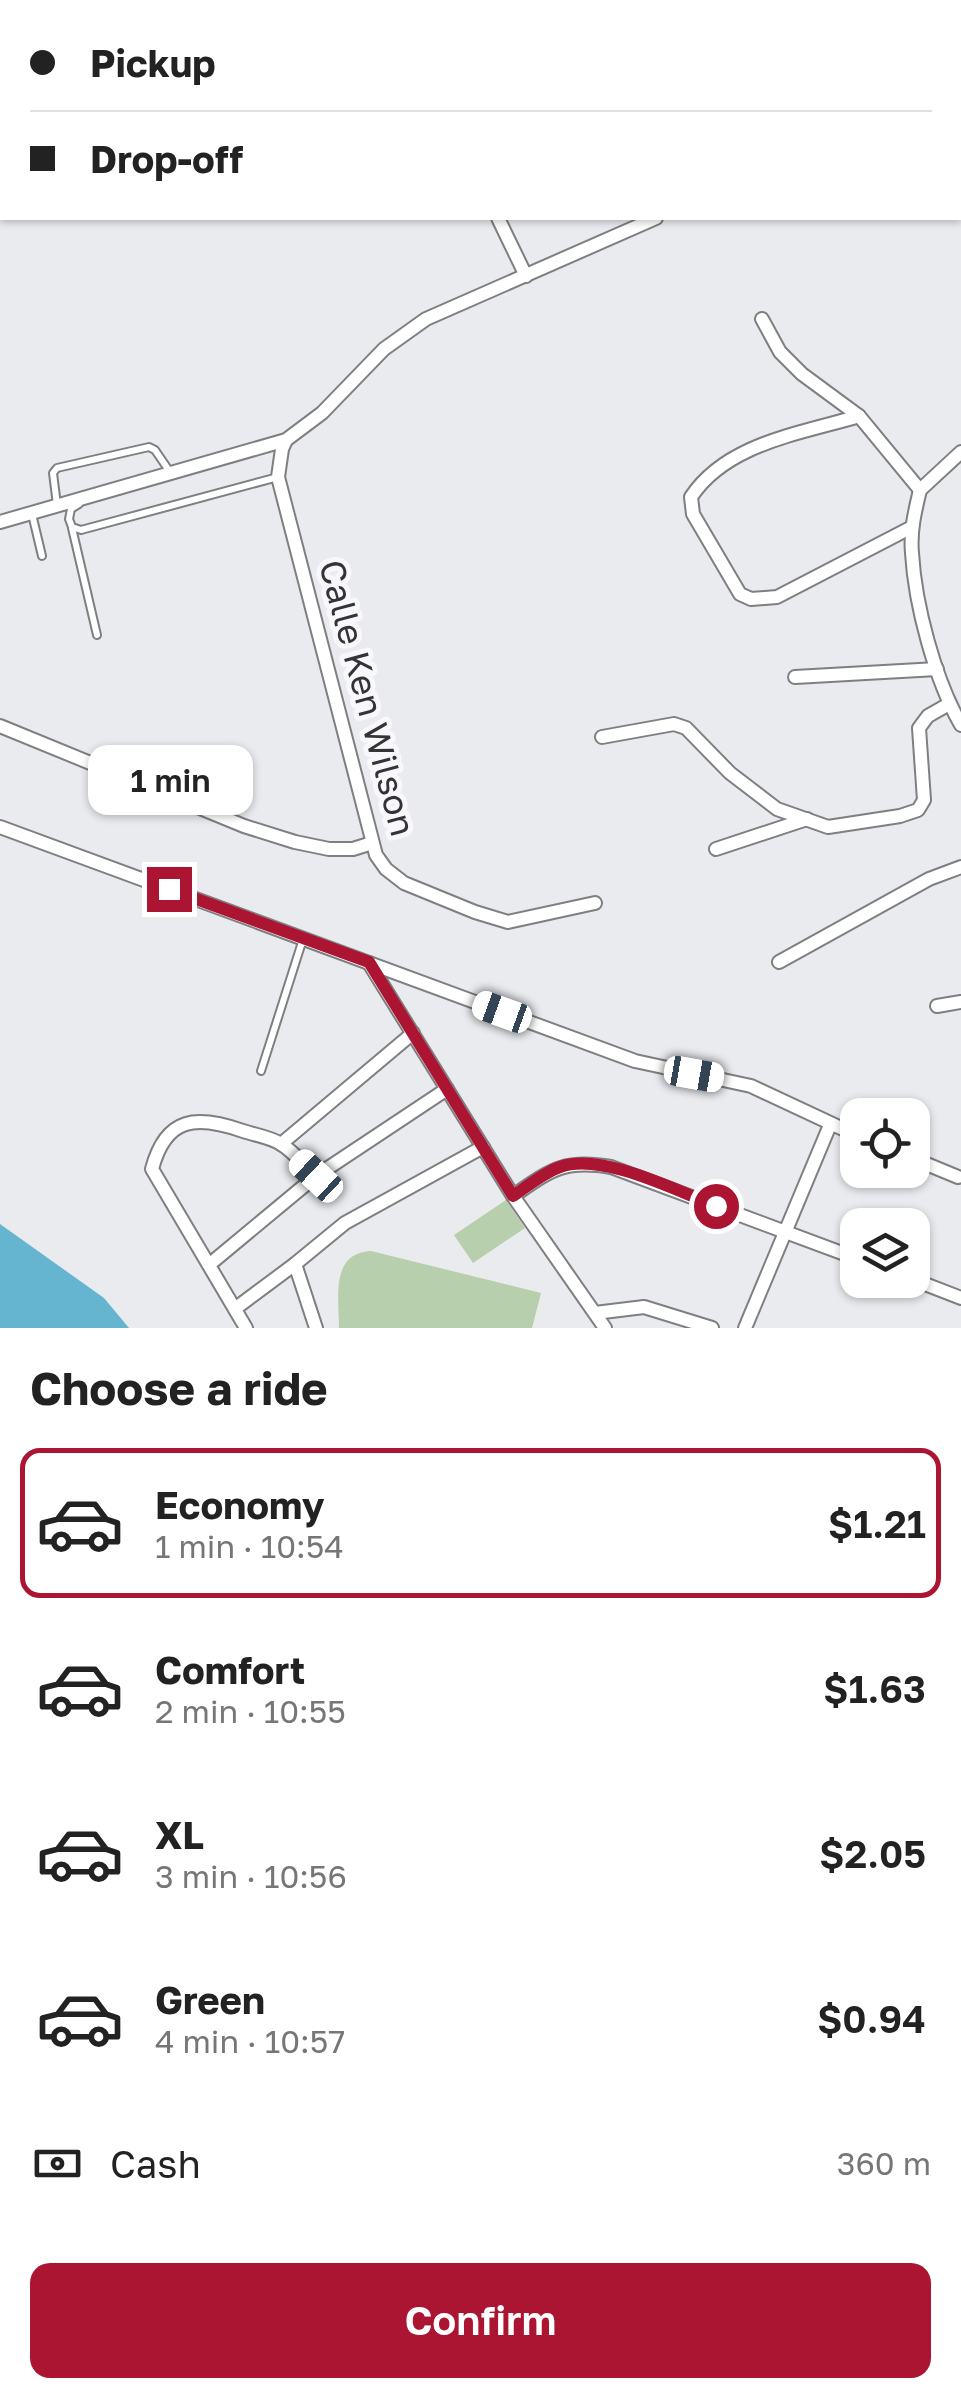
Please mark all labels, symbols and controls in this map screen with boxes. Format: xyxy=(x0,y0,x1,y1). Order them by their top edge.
text: Pickup xyxy=(90,40,216,85)
text: Drop-off xyxy=(90,136,243,181)
street label: Calle Ken Wilson xyxy=(311,555,425,840)
callout: 1 min xyxy=(86,744,252,814)
text: 1 min xyxy=(130,761,211,799)
route end xyxy=(147,867,192,912)
car xyxy=(469,988,535,1036)
car xyxy=(662,1054,726,1094)
map controls xyxy=(840,1098,930,1298)
button: locate xyxy=(840,1098,930,1188)
car xyxy=(284,1145,348,1207)
route start xyxy=(694,1184,739,1229)
button: layers xyxy=(840,1208,930,1298)
text: Choose a ride xyxy=(30,1361,328,1415)
icon: car xyxy=(35,1478,125,1568)
text: Economy xyxy=(155,1482,324,1527)
text: $1.21 xyxy=(828,1501,926,1546)
text: 1 min · 10:54 xyxy=(155,1527,344,1565)
icon: car xyxy=(35,1643,125,1733)
text: Comfort xyxy=(155,1647,305,1692)
text: $1.63 xyxy=(823,1666,926,1711)
text: 2 min · 10:55 xyxy=(155,1692,346,1730)
icon: car xyxy=(35,1808,125,1898)
text: XL xyxy=(155,1812,204,1857)
text: $2.05 xyxy=(819,1831,926,1876)
text: 3 min · 10:56 xyxy=(155,1857,347,1895)
icon: car xyxy=(35,1973,125,2063)
text: Green xyxy=(155,1977,265,2022)
text: $0.94 xyxy=(817,1996,926,2041)
text: 4 min · 10:57 xyxy=(155,2022,345,2060)
icon: cash xyxy=(30,2136,85,2191)
text: Cash xyxy=(110,2141,201,2186)
text: 360 m xyxy=(837,2144,931,2182)
button: Confirm xyxy=(30,2263,931,2378)

